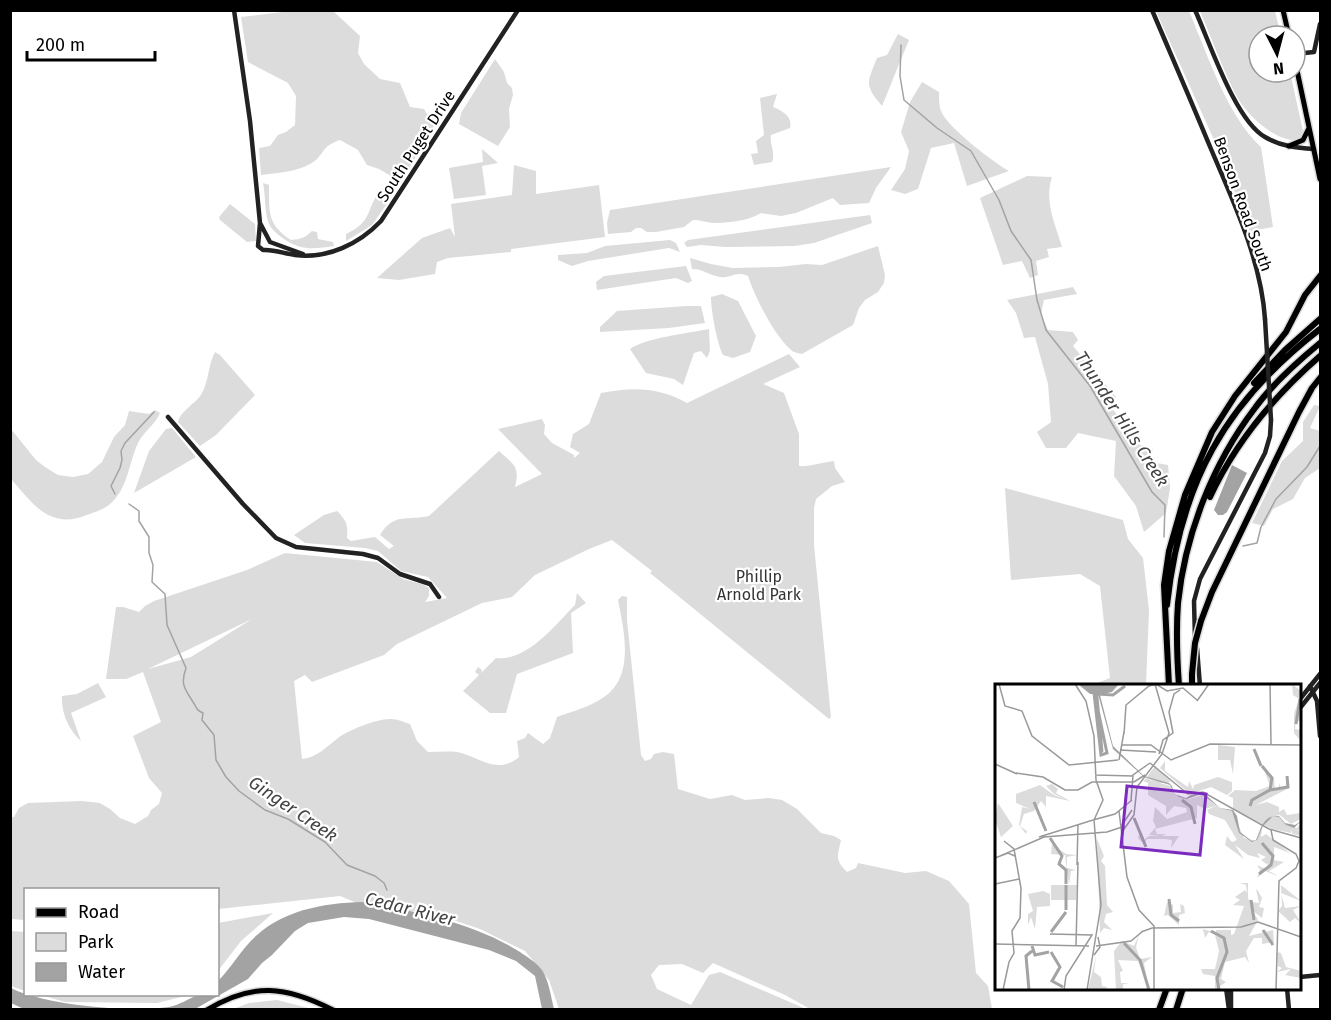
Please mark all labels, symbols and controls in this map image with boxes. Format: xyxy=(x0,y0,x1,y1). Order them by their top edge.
scale bar xyxy=(27,24,154,62)
north arrow xyxy=(1247,24,1307,84)
text: 200 m xyxy=(36,34,85,56)
text: N xyxy=(1272,58,1285,78)
street label: South Puget Drive xyxy=(373,87,459,205)
street label: Benson Road South xyxy=(1210,134,1276,274)
water label: Thunder Hills Creek xyxy=(1070,347,1174,491)
park label: Phillip Arnold Park xyxy=(717,567,802,604)
inset map xyxy=(995,684,1301,990)
water label: Ginger Creek xyxy=(244,771,342,847)
water label: Cedar River xyxy=(363,887,458,931)
legend xyxy=(24,888,219,996)
text: Road xyxy=(78,901,120,923)
text: Park xyxy=(78,931,114,953)
text: Water xyxy=(78,961,125,983)

